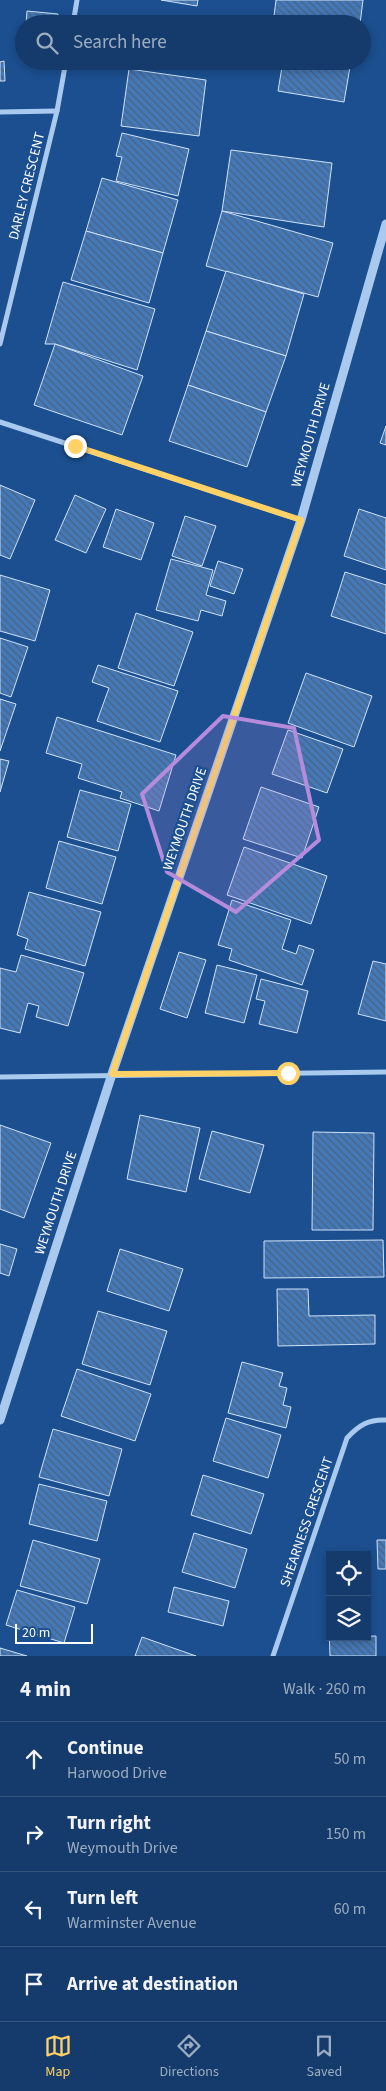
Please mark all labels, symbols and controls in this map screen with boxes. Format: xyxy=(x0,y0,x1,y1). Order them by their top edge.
search box xyxy=(15,15,371,70)
icon: search xyxy=(33,29,61,57)
text: Search here xyxy=(73,29,167,56)
street label: DARLEY CRESCENT xyxy=(4,130,50,242)
street label: WEYMOUTH DRIVE xyxy=(287,380,335,490)
route end xyxy=(64,435,87,458)
street label: WEYMOUTH DRIVE xyxy=(158,765,212,873)
route start xyxy=(277,1062,300,1085)
street label: WEYMOUTH DRIVE xyxy=(30,1149,82,1257)
street label: SHEARNESS CRESCENT xyxy=(275,1454,339,1590)
map controls xyxy=(326,1551,371,1641)
button: locate xyxy=(326,1551,371,1596)
button: layers xyxy=(326,1596,371,1641)
scale bar xyxy=(15,1621,92,1644)
text: 20 m xyxy=(22,1623,50,1643)
text: 4 min xyxy=(20,1674,71,1704)
text: Walk · 260 m xyxy=(283,1678,366,1700)
text: Continue xyxy=(67,1735,144,1762)
icon: ahead xyxy=(20,1745,48,1773)
text: 50 m xyxy=(334,1748,366,1770)
text: Harwood Drive xyxy=(67,1762,167,1784)
text: Turn right xyxy=(67,1810,151,1837)
icon: right xyxy=(20,1820,48,1848)
text: 150 m xyxy=(326,1823,366,1845)
text: Weymouth Drive xyxy=(67,1837,178,1859)
text: Turn left xyxy=(67,1885,138,1912)
icon: left xyxy=(20,1895,48,1923)
text: 60 m xyxy=(334,1898,366,1920)
text: Warminster Avenue xyxy=(67,1912,196,1934)
icon: arrive xyxy=(20,1970,48,1998)
text: Arrive at destination xyxy=(67,1971,238,1998)
tab: Map xyxy=(44,2032,72,2082)
tab: Directions xyxy=(160,2032,219,2082)
tab: Saved xyxy=(306,2032,342,2082)

